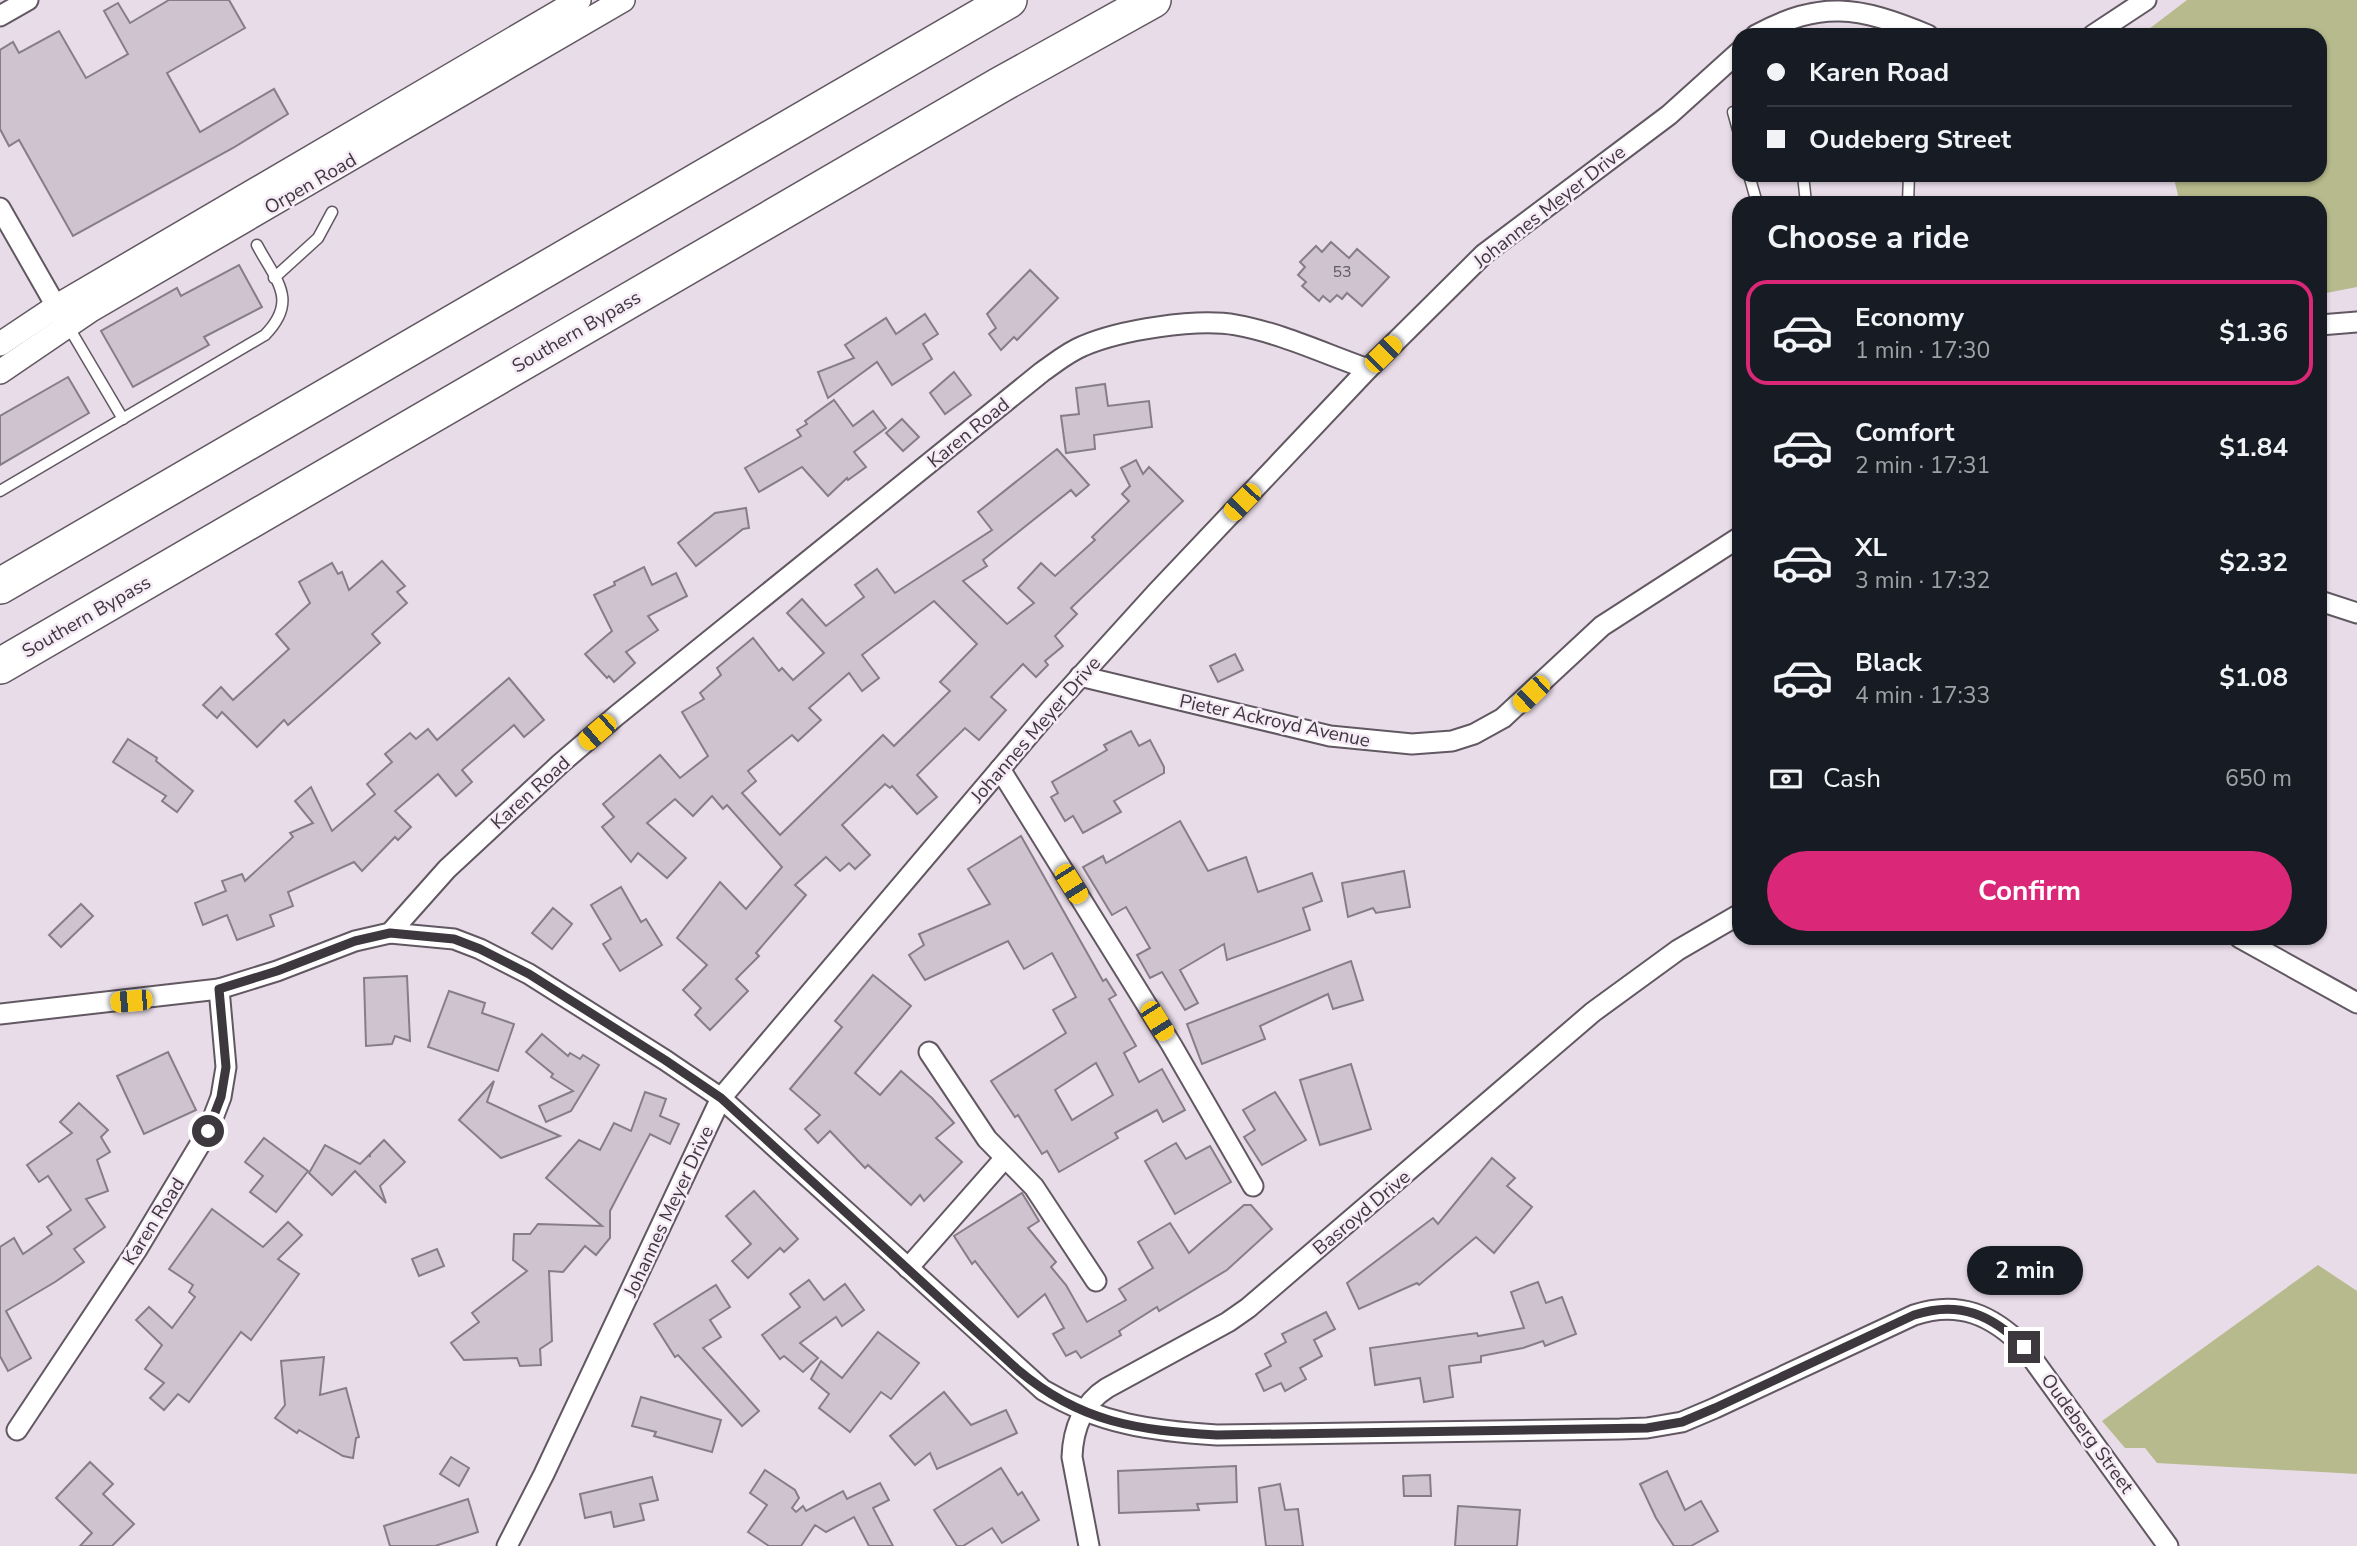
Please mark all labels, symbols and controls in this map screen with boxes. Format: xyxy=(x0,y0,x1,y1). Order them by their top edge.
text: Karen Road xyxy=(1809,55,1949,90)
text: Oudeberg Street xyxy=(1809,122,2011,157)
street label: Johannes Meyer Drive xyxy=(1468,139,1631,275)
street label: Orpen Road xyxy=(260,147,361,221)
text: Choose a ride xyxy=(1767,216,1969,259)
house number: 53 xyxy=(1332,261,1352,283)
street label: Southern Bypass xyxy=(507,284,646,379)
text: Economy xyxy=(1855,300,1964,335)
icon: car xyxy=(1771,301,1834,364)
text: $1.36 xyxy=(2219,315,2288,350)
car xyxy=(1361,332,1406,376)
text: 1 min · 17:30 xyxy=(1855,335,1990,366)
street label: Karen Road xyxy=(922,392,1015,474)
text: Comfort xyxy=(1855,415,1955,450)
icon: car xyxy=(1771,416,1834,479)
text: $1.84 xyxy=(2219,430,2288,465)
text: 2 min · 17:31 xyxy=(1855,450,1990,481)
car xyxy=(1220,480,1265,524)
text: XL xyxy=(1855,530,1887,565)
icon: car xyxy=(1771,531,1834,594)
text: $2.32 xyxy=(2219,545,2288,580)
text: 3 min · 17:32 xyxy=(1855,565,1990,596)
street label: Southern Bypass xyxy=(17,569,156,664)
text: Black xyxy=(1855,645,1922,680)
icon: car xyxy=(1771,646,1834,709)
street label: Johannes Meyer Drive xyxy=(964,651,1107,809)
text: $1.08 xyxy=(2219,660,2288,695)
car xyxy=(1509,672,1554,716)
text: 4 min · 17:33 xyxy=(1855,680,1990,711)
street label: Pieter Ackroyd Avenue xyxy=(1177,688,1373,754)
car xyxy=(575,710,620,754)
street label: Karen Road xyxy=(485,750,576,835)
icon: cash xyxy=(1767,760,1805,798)
text: Cash xyxy=(1823,761,1881,796)
text: 650 m xyxy=(2225,763,2292,794)
button: Confirm xyxy=(1767,851,2292,931)
car xyxy=(1051,861,1092,907)
car xyxy=(110,989,153,1013)
car xyxy=(1137,998,1178,1044)
route start xyxy=(192,1115,224,1147)
street label: Johannes Meyer Drive xyxy=(617,1122,720,1302)
street label: Basroyd Drive xyxy=(1307,1164,1416,1261)
street label: Karen Road xyxy=(117,1173,191,1270)
callout: 2 min xyxy=(1966,1246,2082,1294)
text: 2 min xyxy=(1995,1255,2055,1286)
route end xyxy=(2008,1331,2040,1363)
street label: Oudeberg Street xyxy=(2035,1368,2140,1499)

